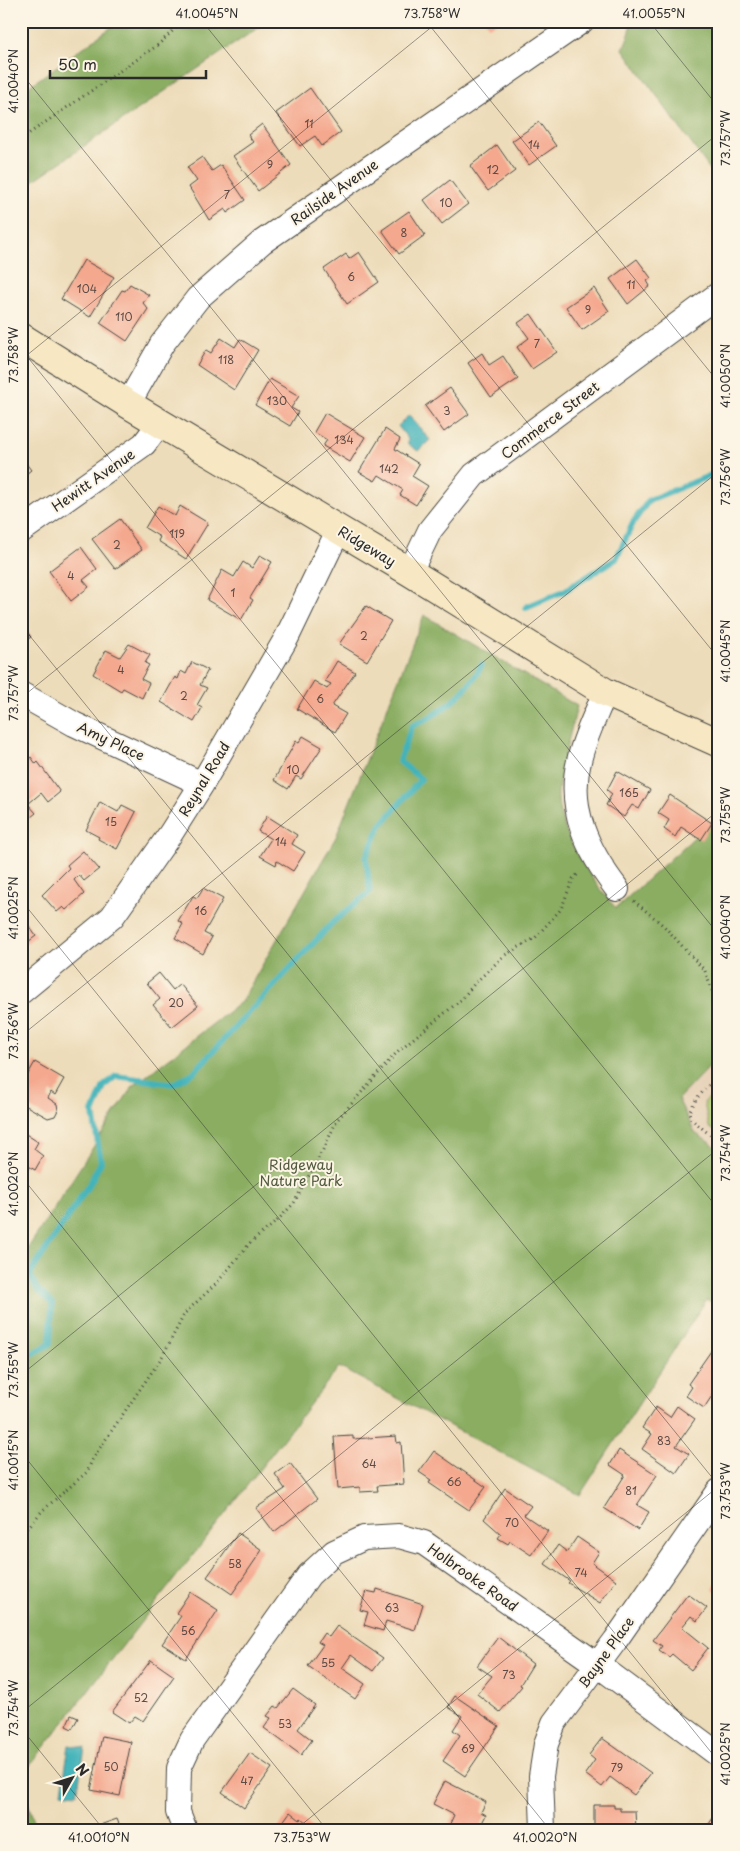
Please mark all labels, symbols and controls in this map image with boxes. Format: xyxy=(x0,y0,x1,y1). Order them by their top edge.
text: 41.0045°N xyxy=(176,4,239,22)
text: 73.758°W xyxy=(404,4,461,22)
text: 41.0055°N xyxy=(622,4,686,22)
scale bar xyxy=(50,48,206,80)
text: 41.0040°N xyxy=(4,49,22,113)
text: 50 m xyxy=(58,52,97,75)
text: 73.757°W xyxy=(716,109,734,166)
house number: 11 xyxy=(304,115,314,132)
house number: 14 xyxy=(528,136,540,153)
street label: Railside Avenue xyxy=(286,154,382,230)
house number: 9 xyxy=(267,156,273,173)
house number: 12 xyxy=(487,161,500,178)
house number: 7 xyxy=(224,186,230,203)
house number: 10 xyxy=(440,194,452,211)
house number: 8 xyxy=(401,224,408,241)
house number: 6 xyxy=(347,268,355,285)
house number: 11 xyxy=(626,276,636,293)
house number: 104 xyxy=(77,280,97,297)
house number: 9 xyxy=(585,301,591,318)
house number: 110 xyxy=(115,308,133,325)
text: 73.758°W xyxy=(4,326,22,383)
house number: 7 xyxy=(534,335,540,352)
text: 41.0050°N xyxy=(716,344,734,408)
house number: 118 xyxy=(218,351,234,368)
street label: Commerce Street xyxy=(496,376,604,464)
house number: 130 xyxy=(267,392,287,409)
house number: 3 xyxy=(443,402,451,419)
house number: 134 xyxy=(334,431,354,448)
street label: Hewitt Avenue xyxy=(47,443,139,517)
text: 73.756°W xyxy=(716,448,734,506)
house number: 142 xyxy=(379,460,399,477)
street label: Ridgeway xyxy=(334,520,400,572)
house number: 119 xyxy=(169,525,185,542)
house number: 2 xyxy=(113,536,121,553)
house number: 4 xyxy=(67,567,75,584)
house number: 1 xyxy=(231,584,236,601)
text: 41.0045°N xyxy=(716,620,734,683)
house number: 2 xyxy=(360,627,368,644)
house number: 4 xyxy=(117,661,125,678)
text: 73.757°W xyxy=(4,664,22,721)
house number: 2 xyxy=(180,687,188,704)
house number: 6 xyxy=(316,690,324,707)
street label: Amy Place xyxy=(74,716,148,766)
street label: Reynal Road xyxy=(173,738,235,820)
house number: 10 xyxy=(287,761,299,778)
house number: 165 xyxy=(619,784,639,801)
text: 73.755°W xyxy=(716,786,734,843)
house number: 15 xyxy=(105,813,117,830)
house number: 14 xyxy=(275,833,287,850)
text: 41.0025°N xyxy=(4,876,22,940)
text: 41.0040°N xyxy=(716,895,734,959)
house number: 16 xyxy=(195,902,208,919)
house number: 20 xyxy=(168,994,184,1011)
text: 73.756°W xyxy=(4,1002,22,1060)
text: 73.754°W xyxy=(716,1124,734,1181)
text: 41.0020°N xyxy=(4,1152,22,1216)
park label: Ridgeway Nature Park xyxy=(260,1154,343,1191)
text: 73.755°W xyxy=(4,1341,22,1398)
text: 41.0015°N xyxy=(4,1430,22,1490)
house number: 83 xyxy=(657,1432,671,1449)
house number: 64 xyxy=(362,1455,376,1472)
text: 73.753°W xyxy=(716,1462,734,1519)
house number: 66 xyxy=(446,1473,462,1490)
house number: 81 xyxy=(625,1482,637,1499)
house number: 70 xyxy=(505,1514,519,1531)
street label: Holbrooke Road xyxy=(423,1538,523,1616)
house number: 58 xyxy=(228,1555,242,1572)
house number: 74 xyxy=(574,1564,588,1581)
house number: 63 xyxy=(385,1599,399,1616)
street label: Bayne Place xyxy=(573,1612,639,1692)
house number: 56 xyxy=(181,1622,196,1639)
house number: 55 xyxy=(321,1654,335,1671)
house number: 73 xyxy=(502,1666,516,1683)
text: 73.754°W xyxy=(4,1679,22,1736)
house number: 52 xyxy=(134,1689,148,1706)
house number: 53 xyxy=(278,1715,292,1732)
text: 41.0025°N xyxy=(716,1722,734,1786)
house number: 69 xyxy=(461,1740,475,1757)
north arrow xyxy=(48,1754,98,1804)
house number: 50 xyxy=(103,1758,119,1775)
text: N xyxy=(71,1759,94,1780)
house number: 79 xyxy=(611,1759,623,1776)
house number: 47 xyxy=(241,1772,254,1789)
text: 41.0010°N xyxy=(68,1828,130,1846)
text: 73.753°W xyxy=(274,1828,331,1846)
text: 41.0020°N xyxy=(513,1828,577,1846)

